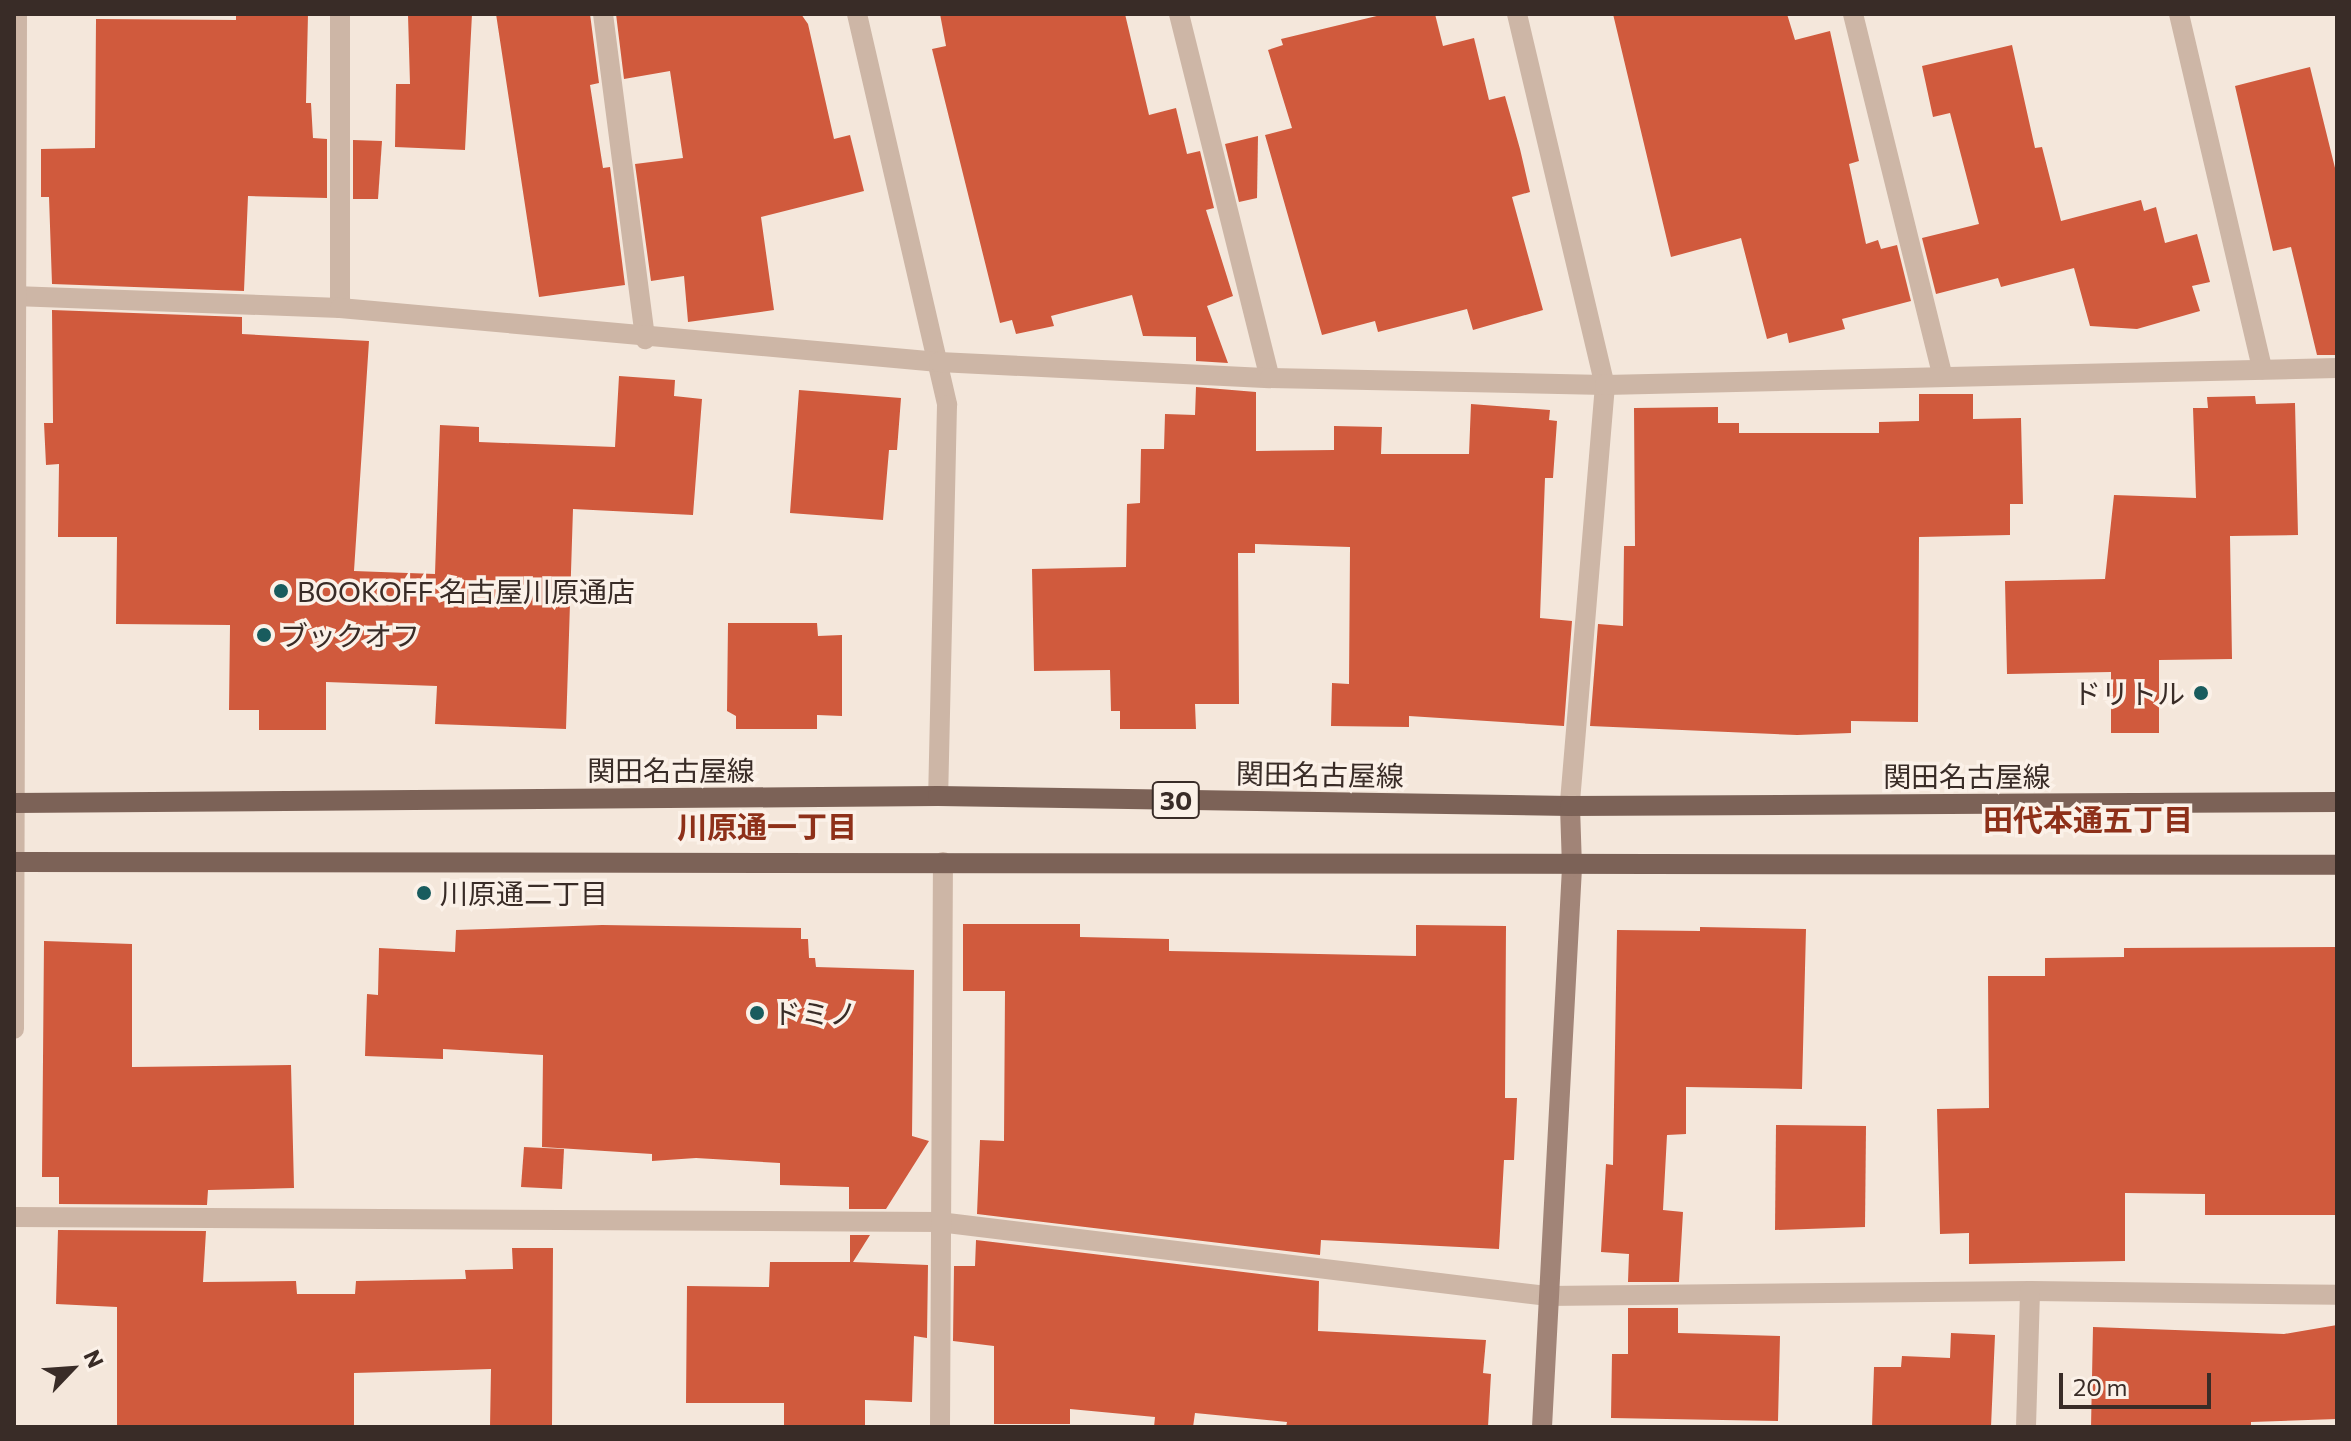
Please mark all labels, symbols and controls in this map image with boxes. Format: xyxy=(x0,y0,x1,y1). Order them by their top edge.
place label: BOOKOFF 名古屋川原通店 xyxy=(297,574,635,608)
marker: BOOKOFF 名古屋川原通店 xyxy=(272,582,290,600)
place label: ブックオフ xyxy=(280,618,420,652)
marker: ブックオフ xyxy=(255,626,273,644)
place label: ドリトル xyxy=(2073,676,2185,710)
marker: ドリトル xyxy=(2192,684,2210,702)
street label: 関田名古屋線 xyxy=(587,753,755,787)
street label: 関田名古屋線 xyxy=(1236,756,1404,792)
street label: 関田名古屋線 xyxy=(1883,759,2051,793)
road number: 30 xyxy=(1150,778,1202,822)
district label: 田代本通五丁目 xyxy=(1983,801,2193,837)
district label: 川原通一丁目 xyxy=(677,808,857,844)
place label: 川原通二丁目 xyxy=(440,876,608,910)
marker: 川原通二丁目 xyxy=(415,884,433,902)
place label: ドミノ xyxy=(773,996,857,1030)
marker: ドミノ xyxy=(748,1004,766,1022)
north arrow xyxy=(32,1329,112,1409)
text: N xyxy=(78,1345,110,1372)
scale bar xyxy=(2063,1357,2215,1407)
text: 20 m xyxy=(2073,1372,2127,1401)

